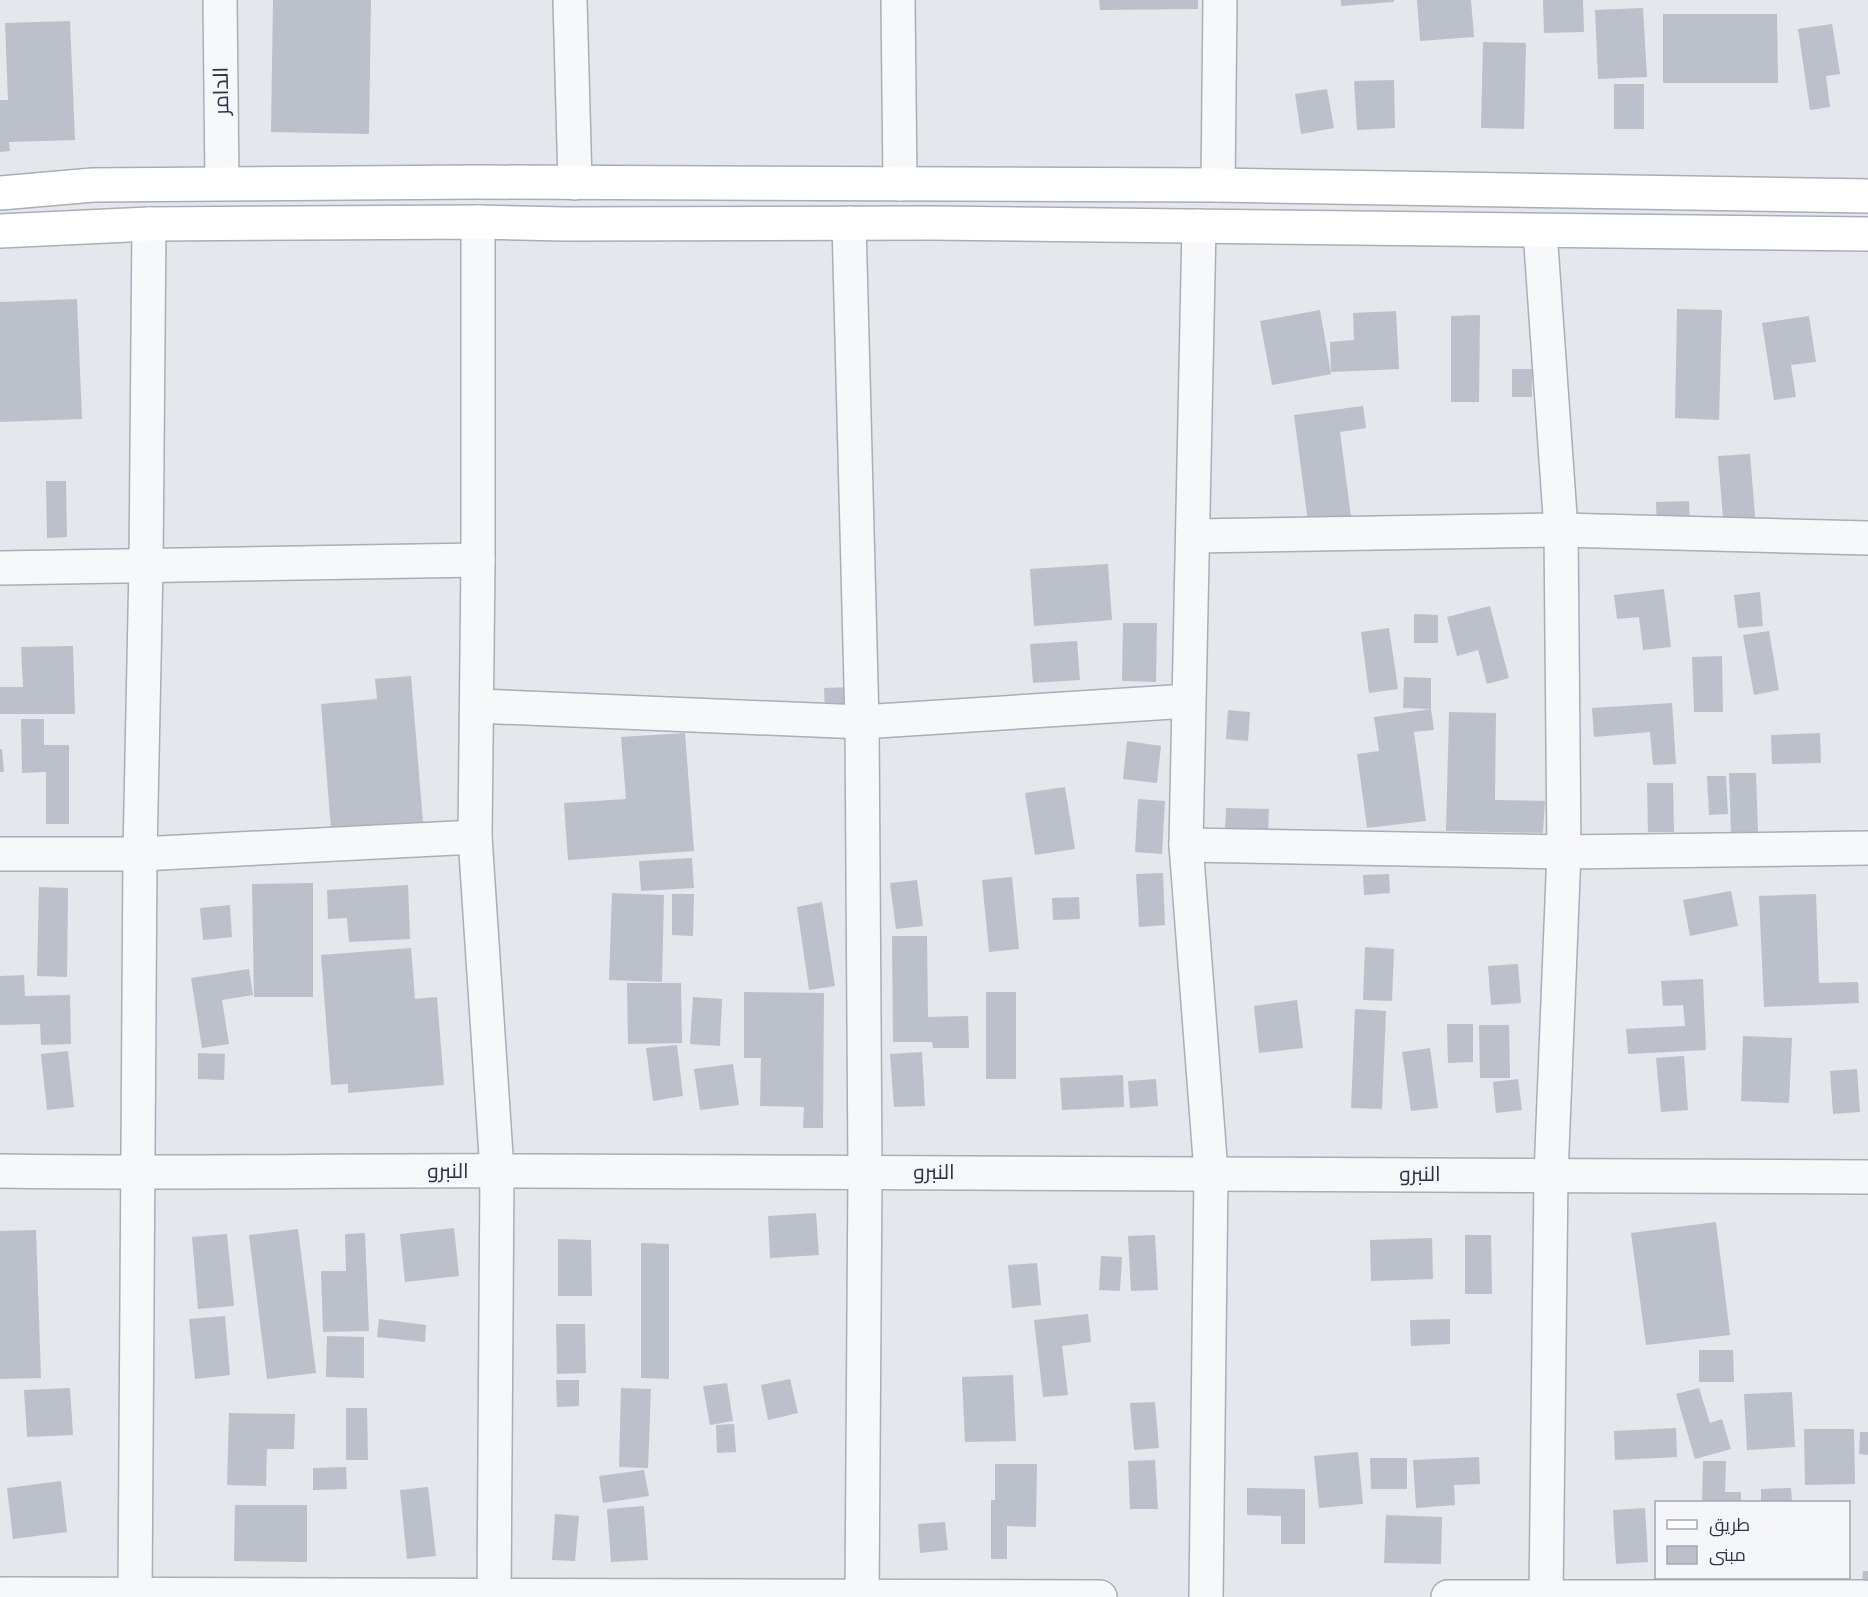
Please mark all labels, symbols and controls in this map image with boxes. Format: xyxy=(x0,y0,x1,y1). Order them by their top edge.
street label: الدامر xyxy=(209,67,234,116)
street label: النبرو xyxy=(427,1159,469,1184)
street label: النبرو xyxy=(913,1160,955,1185)
street label: النبرو xyxy=(1399,1162,1441,1187)
legend xyxy=(1655,1501,1850,1579)
text: طريق xyxy=(1709,1515,1750,1537)
text: مبنى xyxy=(1709,1545,1746,1566)

